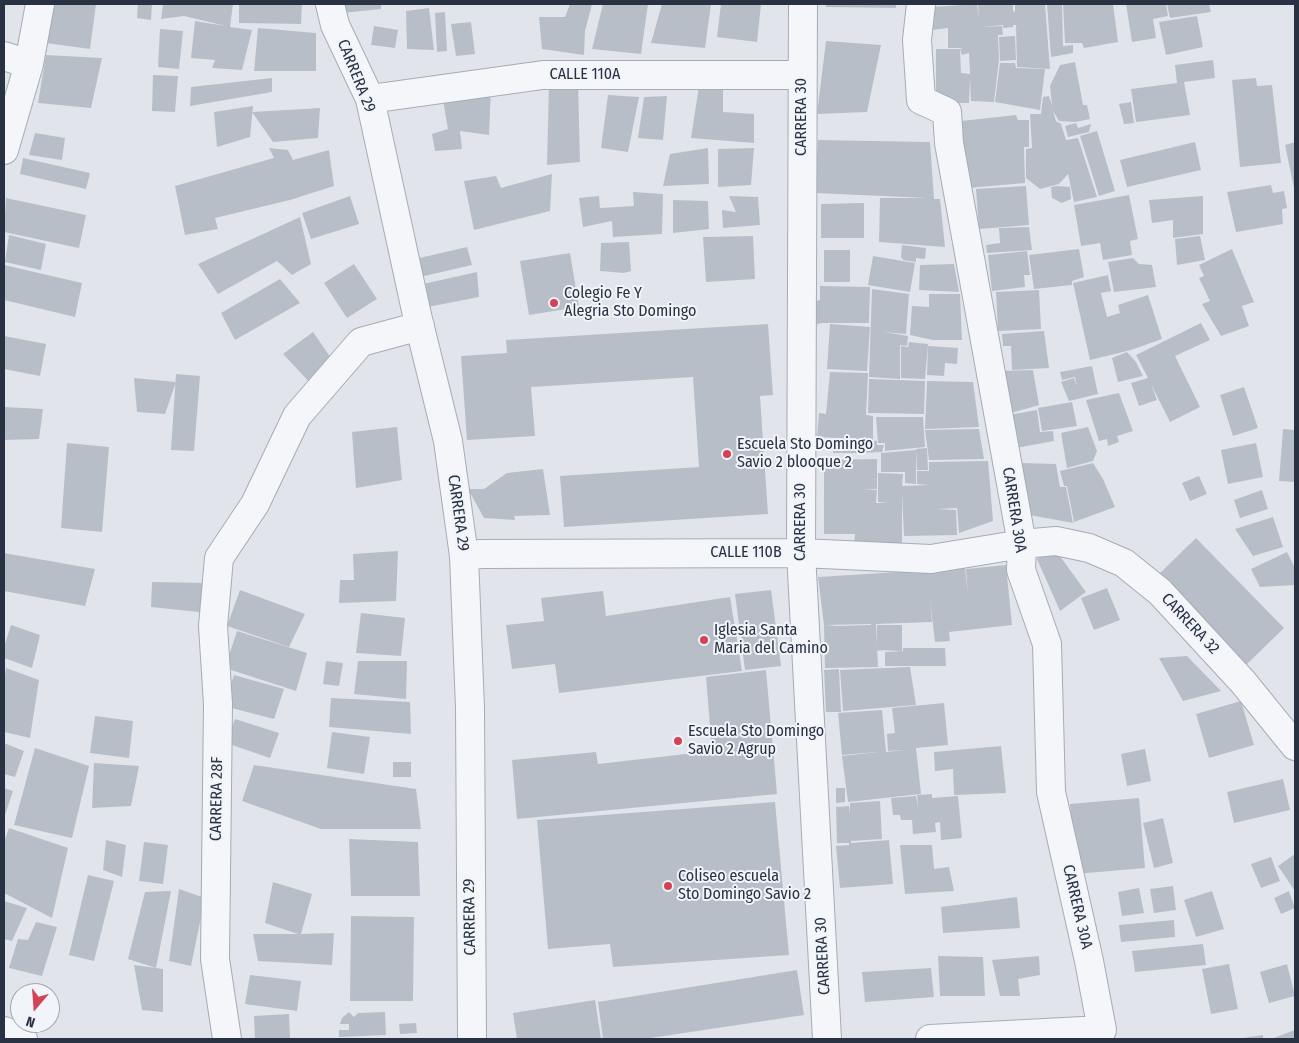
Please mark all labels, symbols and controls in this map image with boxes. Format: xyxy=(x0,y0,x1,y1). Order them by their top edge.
street label: CARRERA 29 xyxy=(333,37,379,115)
street label: CALLE 110A xyxy=(550,65,620,85)
street label: CARRERA 30 xyxy=(792,78,812,156)
place label: Colegio Fe Y Alegria Sto Domingo xyxy=(564,284,696,322)
marker: Colegio Fe Y Alegria Sto Domingo xyxy=(548,297,560,309)
place label: Escuela Sto Domingo Savio 2 blooque 2 xyxy=(737,435,873,473)
marker: Escuela Sto Domingo Savio 2 blooque 2 xyxy=(721,448,733,460)
street label: CARRERA 30A xyxy=(998,466,1030,554)
street label: CARRERA 29 xyxy=(443,473,473,553)
street label: CARRERA 30 xyxy=(791,483,811,561)
street label: CALLE 110B xyxy=(710,543,782,563)
street label: CARRERA 32 xyxy=(1157,589,1223,659)
place label: Iglesia Santa Maria del Camino xyxy=(714,621,828,659)
marker: Iglesia Santa Maria del Camino xyxy=(698,634,710,646)
place label: Escuela Sto Domingo Savio 2 Agrup xyxy=(688,722,824,760)
marker: Escuela Sto Domingo Savio 2 Agrup xyxy=(672,735,684,747)
street label: CARRERA 28F xyxy=(207,757,227,841)
street label: CARRERA 30A xyxy=(1058,863,1096,951)
place label: Coliseo escuela Sto Domingo Savio 2 xyxy=(678,867,811,905)
street label: CARRERA 29 xyxy=(460,878,480,956)
marker: Coliseo escuela Sto Domingo Savio 2 xyxy=(662,880,674,892)
street label: CARRERA 30 xyxy=(811,917,835,995)
north arrow xyxy=(10,983,60,1033)
text: N xyxy=(24,1012,37,1031)

